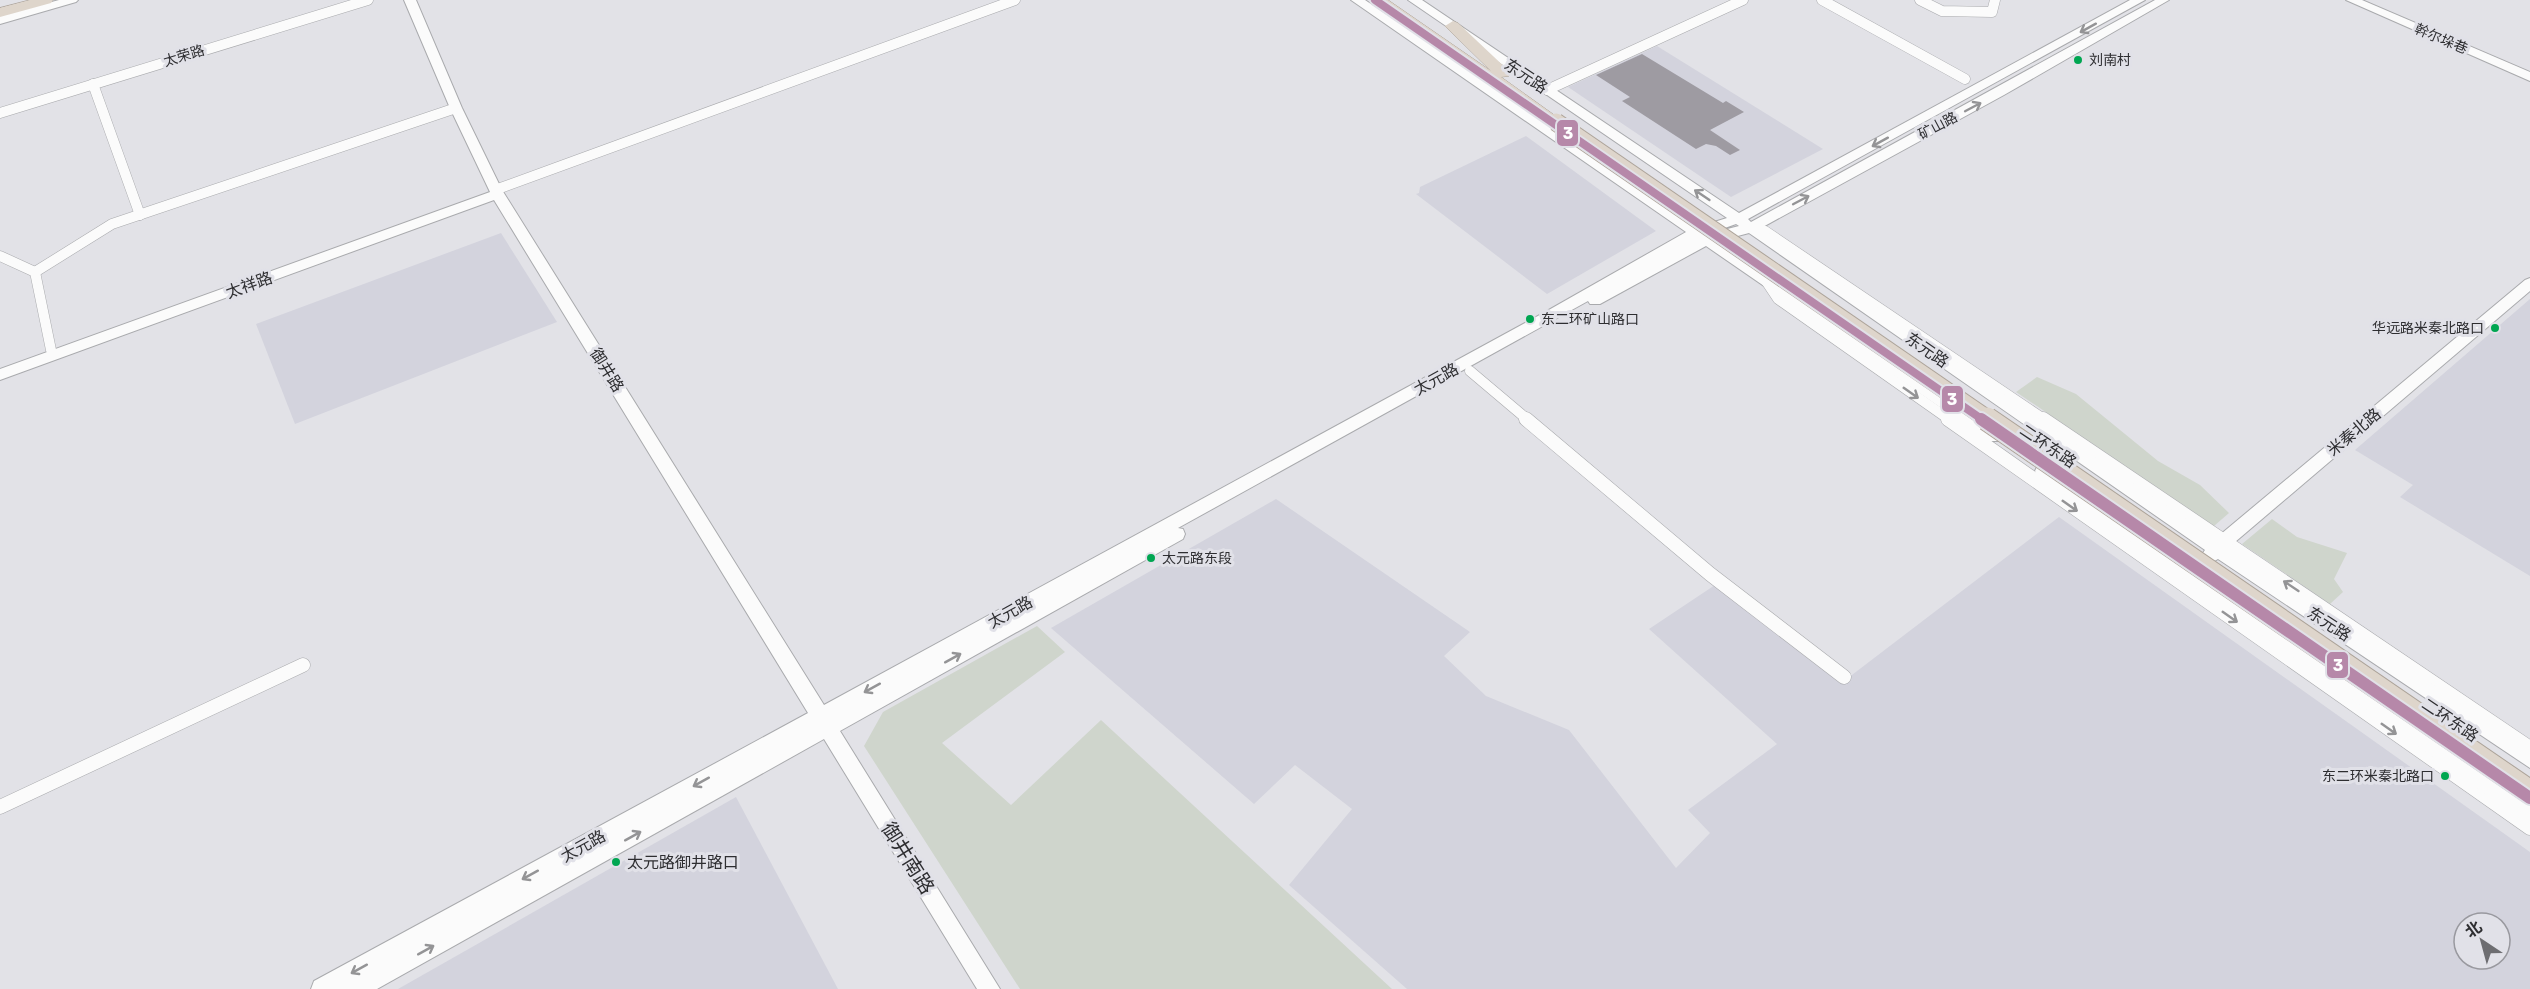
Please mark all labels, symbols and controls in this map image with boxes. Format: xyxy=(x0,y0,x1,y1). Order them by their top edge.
street label: 幹尔垛巷 xyxy=(2412,20,2470,58)
one-way arrow xyxy=(2080,22,2097,34)
street label: 太荣路 xyxy=(161,42,207,70)
place label: 刘南村 xyxy=(2089,52,2131,69)
marker: 刘南村 xyxy=(2072,54,2084,66)
street label: 东元路 xyxy=(1501,55,1551,97)
one-way arrow xyxy=(1964,101,1981,113)
street label: 矿山路 xyxy=(1915,109,1961,143)
line badge: 3 xyxy=(1556,119,1579,147)
text: 3 xyxy=(1563,124,1573,143)
one-way arrow xyxy=(1872,136,1889,148)
one-way arrow xyxy=(1694,189,1710,201)
one-way arrow xyxy=(1792,194,1810,205)
street label: 太祥路 xyxy=(223,268,275,302)
place label: 东二环矿山路口 xyxy=(1541,311,1639,328)
marker: 东二环矿山路口 xyxy=(1524,313,1536,325)
place label: 华远路米秦北路口 xyxy=(2372,320,2484,337)
marker: 华远路米秦北路口 xyxy=(2489,322,2501,334)
street label: 东元路 xyxy=(1902,328,1952,372)
street label: 御井路 xyxy=(586,345,628,395)
street label: 太元路 xyxy=(1410,359,1462,399)
line badge: 3 xyxy=(1941,385,1964,413)
one-way arrow xyxy=(1902,387,1918,399)
text: 3 xyxy=(1947,390,1957,409)
street label: 米秦北路 xyxy=(2323,404,2385,460)
street label: 二环东路 xyxy=(2016,420,2080,472)
one-way arrow xyxy=(2061,500,2077,512)
place label: 太元路东段 xyxy=(1162,550,1232,567)
marker: 太元路东段 xyxy=(1145,552,1157,564)
one-way arrow xyxy=(2282,579,2299,592)
street label: 太元路 xyxy=(984,592,1036,632)
street label: 东元路 xyxy=(2304,603,2354,645)
one-way arrow xyxy=(2221,611,2238,623)
line badge: 3 xyxy=(2326,651,2349,679)
one-way arrow xyxy=(944,652,961,664)
text: 3 xyxy=(2333,656,2343,675)
one-way arrow xyxy=(864,683,882,694)
street label: 二环东路 xyxy=(2418,694,2482,746)
one-way arrow xyxy=(2381,723,2397,735)
place label: 东二环米秦北路口 xyxy=(2322,768,2434,785)
marker: 东二环米秦北路口 xyxy=(2439,770,2451,782)
one-way arrow xyxy=(693,776,710,788)
street label: 御井南路 xyxy=(877,818,939,898)
street label: 太元路 xyxy=(557,826,609,866)
one-way arrow xyxy=(624,830,641,842)
place label: 太元路御井路口 xyxy=(627,853,739,872)
marker: 太元路御井路口 xyxy=(610,856,622,868)
one-way arrow xyxy=(522,870,540,881)
north arrow xyxy=(2452,911,2512,971)
text: 北 xyxy=(2461,917,2486,942)
one-way arrow xyxy=(417,944,434,956)
one-way arrow xyxy=(351,963,368,975)

